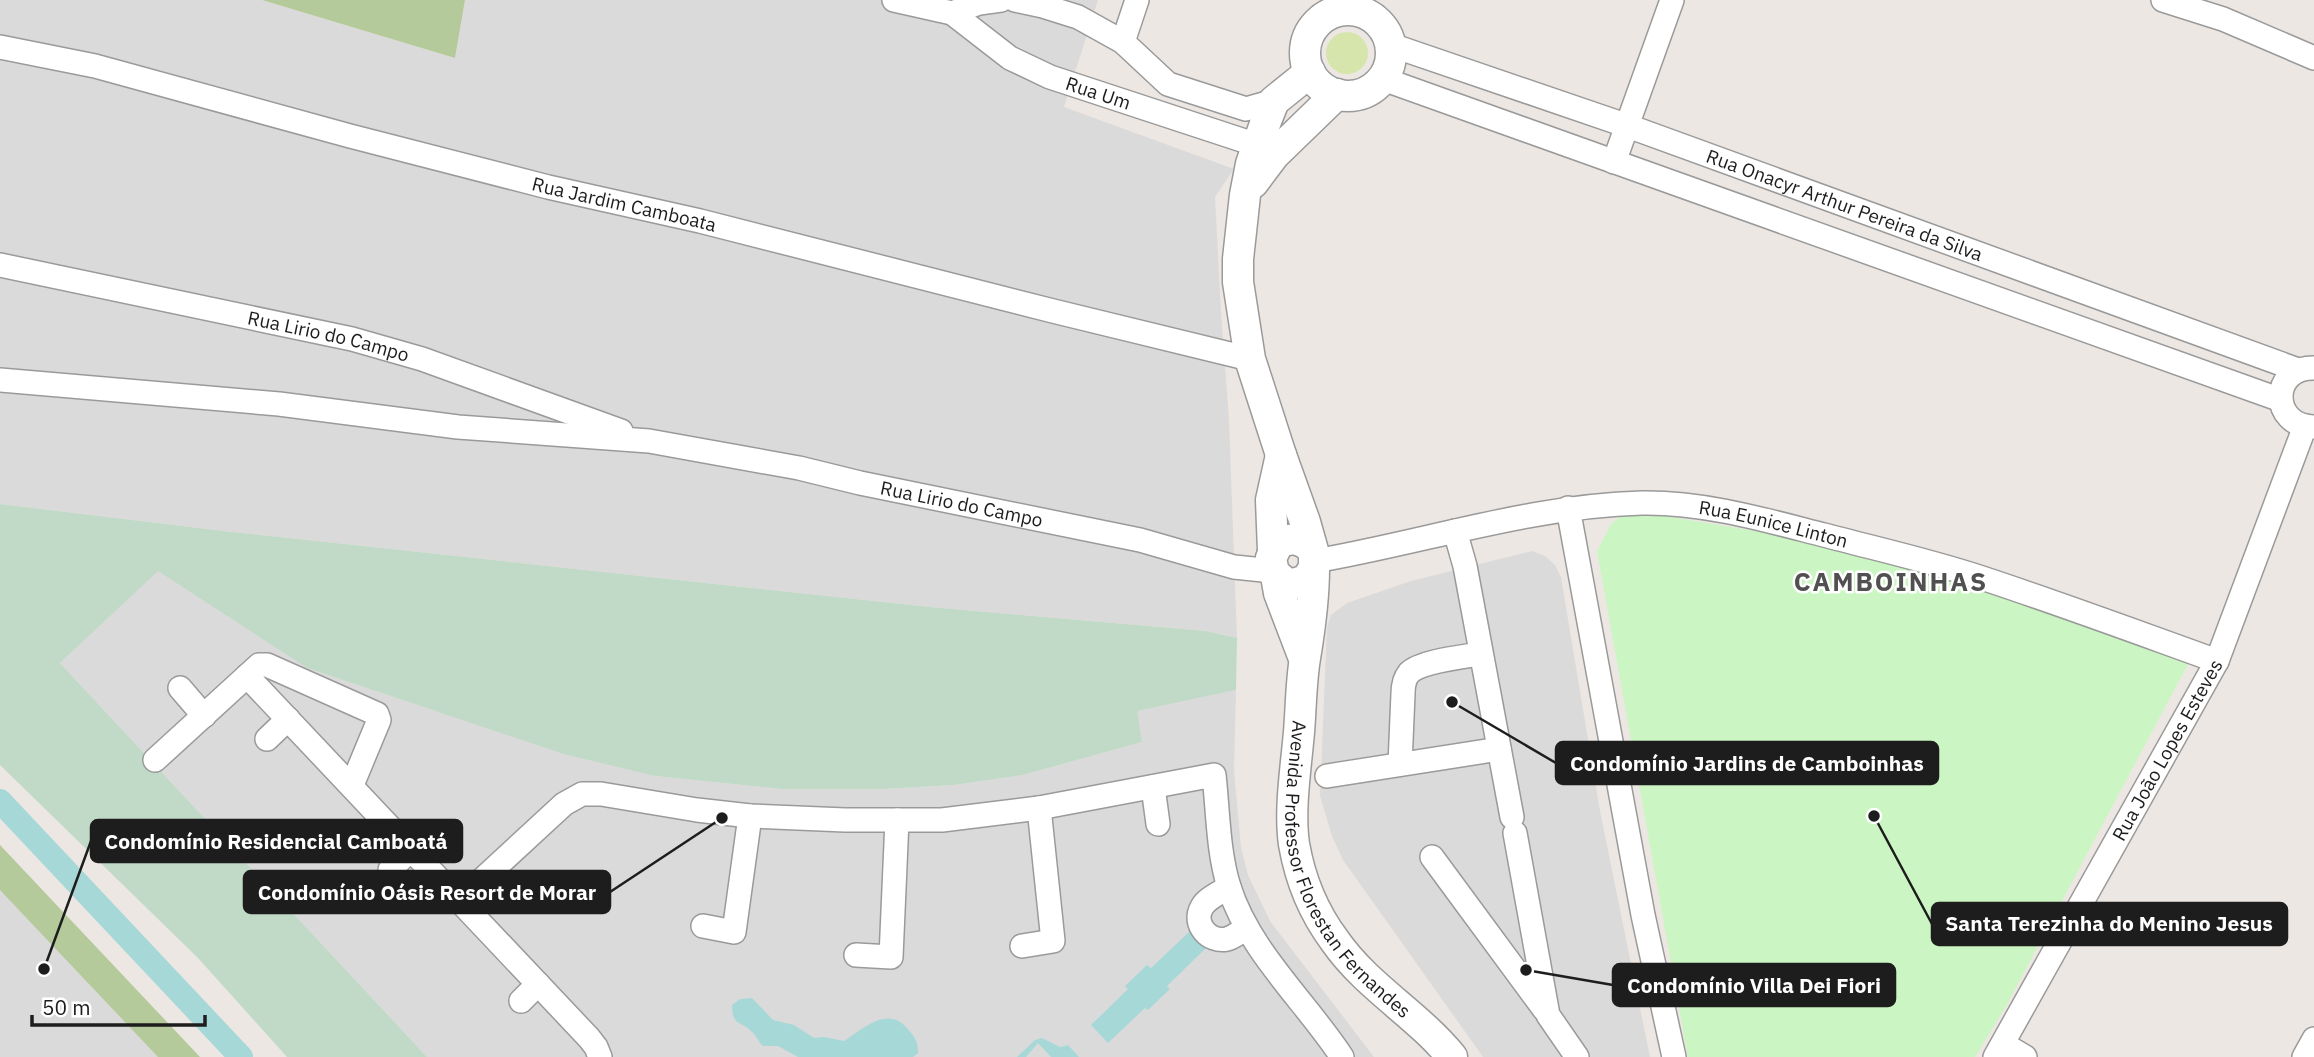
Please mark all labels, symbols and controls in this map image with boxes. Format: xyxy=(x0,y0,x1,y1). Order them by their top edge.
street label: Rua Um xyxy=(1063,71,1134,115)
street label: Rua Onacyr Arthur Pereira da Silva xyxy=(1703,144,1986,266)
street label: Rua Jardim Camboata xyxy=(530,171,719,237)
street label: Rua Lirio do Campo xyxy=(246,305,412,367)
street label: Rua Lirio do Campo xyxy=(878,475,1045,532)
street label: Rua Eunice Linton xyxy=(1697,495,1851,553)
district label: CAMBOINHAS xyxy=(1794,564,1988,598)
street label: Rua João Lopes Esteves xyxy=(2107,655,2228,845)
street label: Avenida Professor Florestan Fernandes xyxy=(1280,720,1416,1023)
callout: Condomínio Jardins de Camboinhas xyxy=(1556,742,1938,784)
text: Condomínio Jardins de Camboinhas xyxy=(1570,749,1924,777)
callout: Condomínio Residencial Camboatá xyxy=(91,820,462,862)
text: Condomínio Residencial Camboatá xyxy=(104,827,448,855)
callout: Condomínio Oásis Resort de Morar xyxy=(244,871,610,913)
text: Condomínio Oásis Resort de Morar xyxy=(258,878,597,906)
callout: Santa Terezinha do Menino Jesus xyxy=(1932,903,2287,945)
text: Santa Terezinha do Menino Jesus xyxy=(1945,909,2273,937)
callout: Condomínio Villa Dei Fiori xyxy=(1613,964,1895,1006)
text: Condomínio Villa Dei Fiori xyxy=(1627,971,1881,999)
scale bar xyxy=(32,984,205,1028)
text: 50 m xyxy=(42,993,91,1021)

